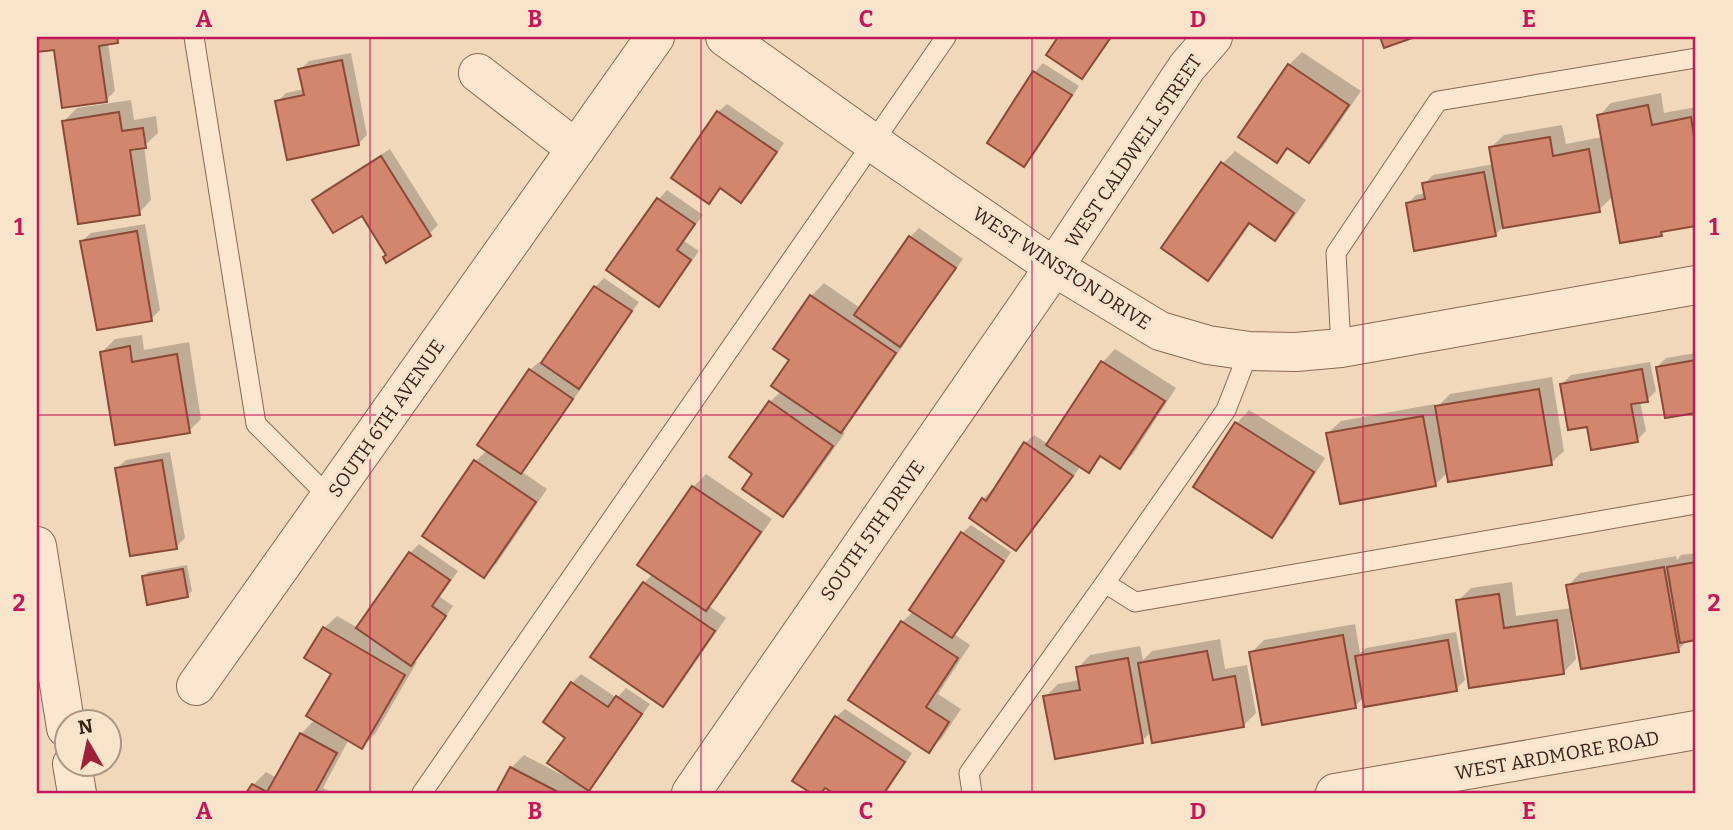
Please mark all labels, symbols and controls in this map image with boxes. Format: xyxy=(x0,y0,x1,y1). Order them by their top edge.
text: A xyxy=(196,5,213,33)
text: B xyxy=(528,5,542,33)
text: C xyxy=(859,5,873,33)
text: D xyxy=(1190,5,1206,33)
text: E xyxy=(1522,5,1536,33)
street label: WEST CALDWELL STREET xyxy=(1060,50,1207,252)
street label: WEST WINSTON DRIVE xyxy=(968,202,1155,335)
text: 1 xyxy=(14,213,24,241)
text: 1 xyxy=(1709,213,1719,241)
street label: SOUTH 6TH AVENUE xyxy=(323,335,449,502)
street label: SOUTH 5TH DRIVE xyxy=(815,456,929,605)
text: 2 xyxy=(13,589,26,617)
text: 2 xyxy=(1708,589,1721,617)
north arrow xyxy=(52,708,122,778)
text: N xyxy=(76,714,95,739)
street label: WEST ARDMORE ROAD xyxy=(1453,726,1661,785)
text: A xyxy=(196,797,213,825)
text: B xyxy=(528,797,542,825)
text: C xyxy=(859,797,873,825)
text: D xyxy=(1190,797,1206,825)
text: E xyxy=(1522,797,1536,825)

